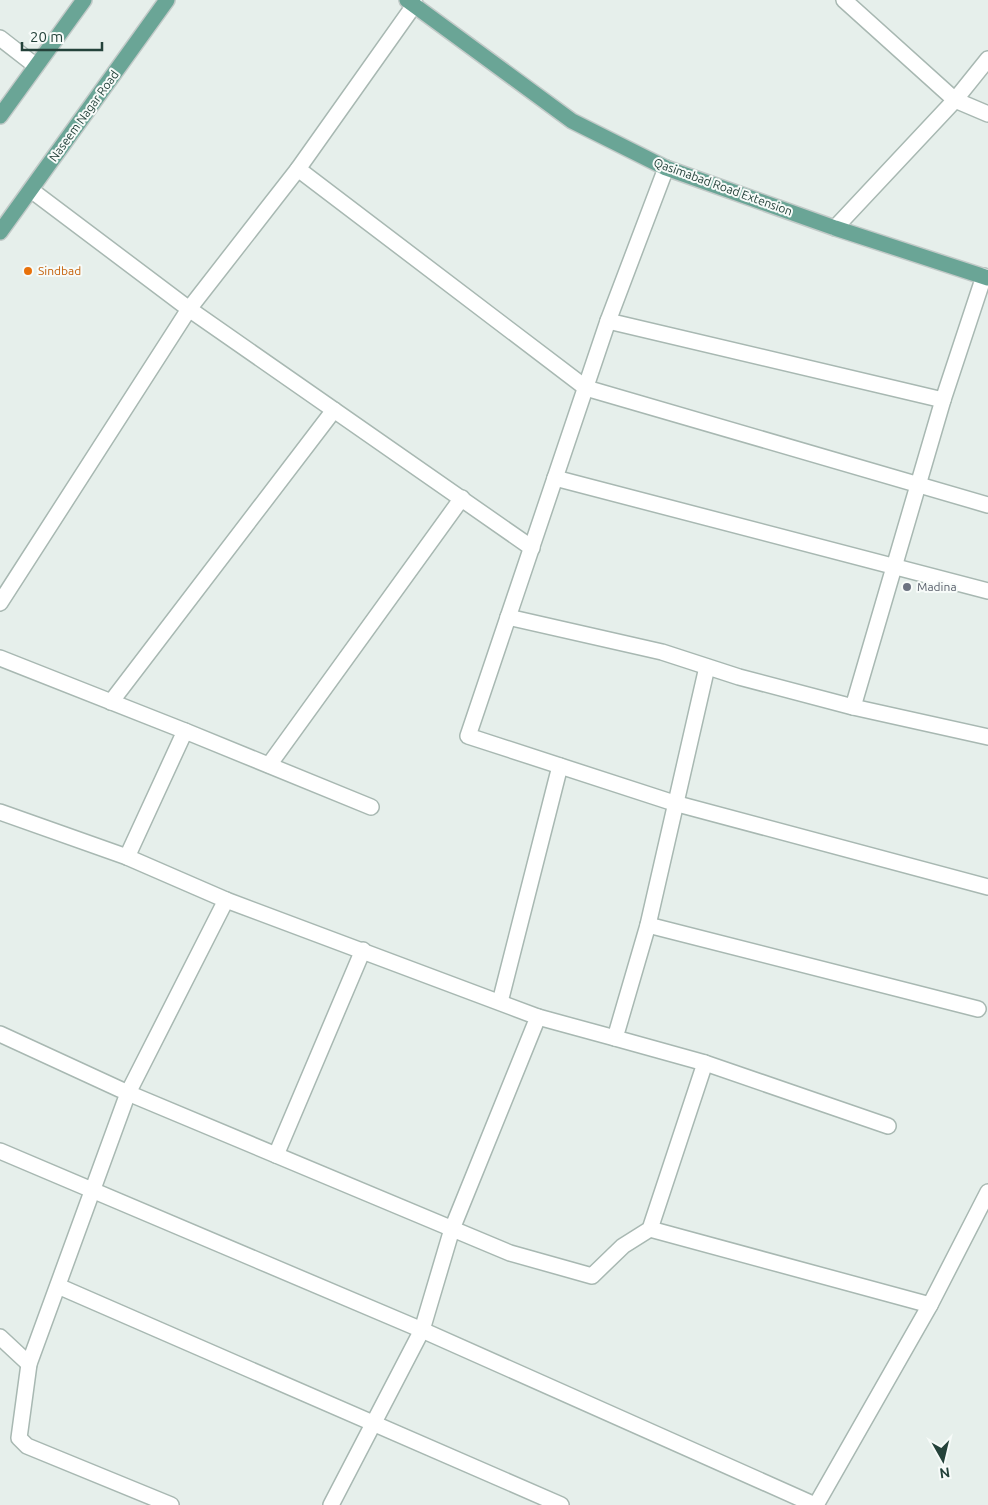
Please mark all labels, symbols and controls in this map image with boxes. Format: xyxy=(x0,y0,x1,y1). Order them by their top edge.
scale bar xyxy=(22,20,102,52)
text: 20 m xyxy=(30,28,63,45)
street label: Naseem Nagar Road xyxy=(46,68,121,164)
street label: Qasimabad Road Extension xyxy=(652,155,794,218)
place label: Sindbad xyxy=(38,264,81,277)
marker: Sindbad xyxy=(22,265,34,277)
place label: Madina xyxy=(917,580,957,593)
marker: Madina xyxy=(901,581,913,593)
north arrow xyxy=(918,1435,968,1485)
text: N xyxy=(939,1464,951,1482)

